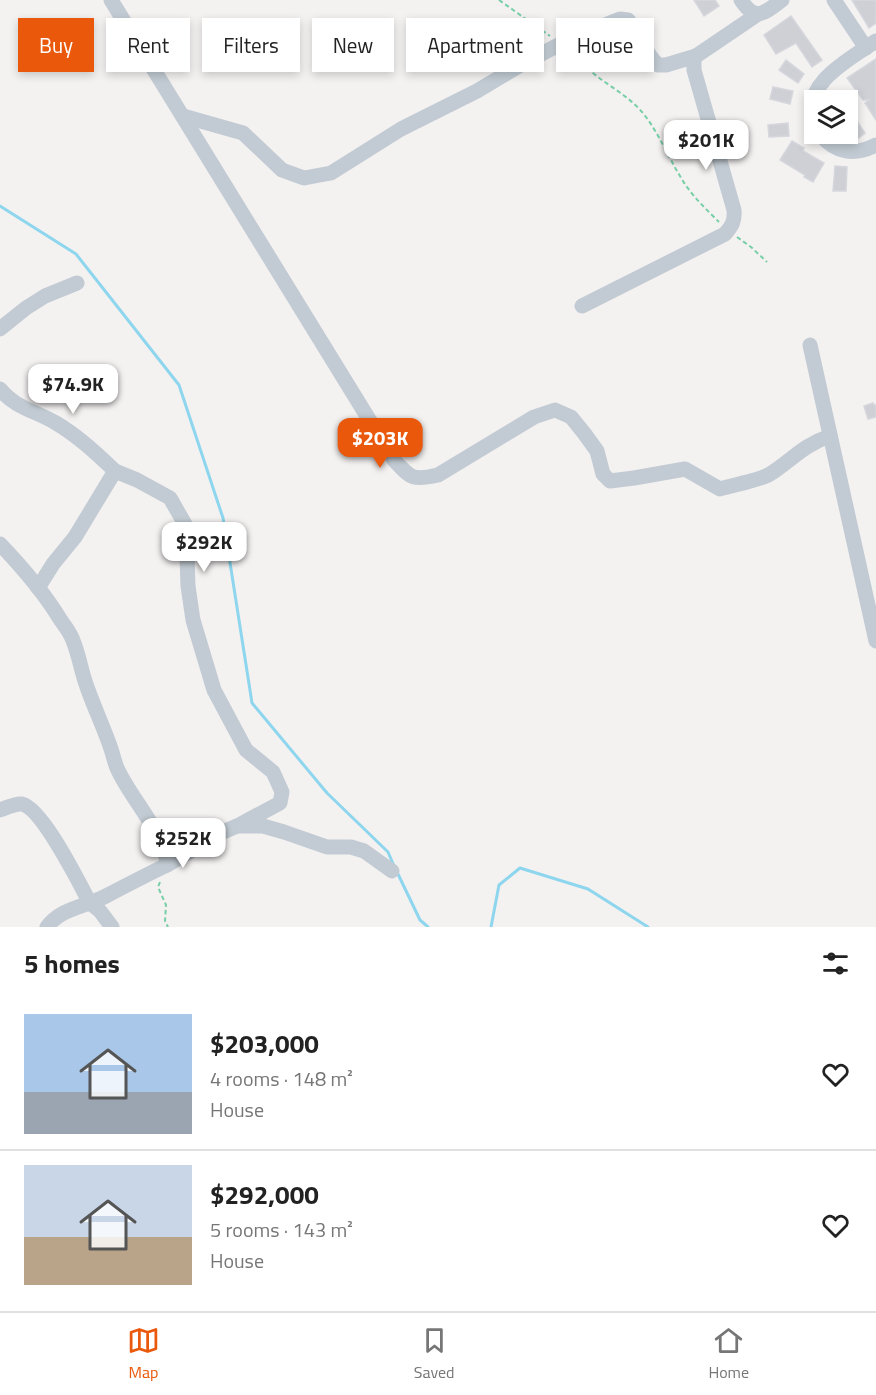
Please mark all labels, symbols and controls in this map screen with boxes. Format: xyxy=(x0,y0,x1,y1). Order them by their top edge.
chip: Buy xyxy=(18,18,94,72)
chip: Rent xyxy=(106,18,190,72)
chip: Filters xyxy=(202,18,300,72)
chip: New xyxy=(312,18,394,72)
chip: Apartment xyxy=(406,18,544,72)
chip: House xyxy=(556,18,654,72)
map controls xyxy=(804,90,858,144)
button: layers xyxy=(804,90,858,144)
pin: $201K xyxy=(664,120,748,171)
text: $201K xyxy=(678,124,734,155)
pin: $74.9K xyxy=(24,364,122,415)
text: $74.9K xyxy=(42,368,104,399)
pin: $203K xyxy=(338,418,422,469)
text: $203K xyxy=(352,422,408,453)
pin: $292K xyxy=(162,522,246,573)
text: $292K xyxy=(176,526,232,557)
pin: $252K xyxy=(141,818,225,869)
text: $252K xyxy=(155,822,211,853)
text: 5 homes xyxy=(24,944,120,983)
icon: filters xyxy=(819,947,852,980)
text: $203,000 xyxy=(210,1024,319,1063)
icon: home xyxy=(72,1038,144,1110)
icon: heart xyxy=(819,1058,852,1091)
text: 4 rooms · 148 m² xyxy=(210,1063,353,1094)
text: House xyxy=(210,1094,264,1125)
text: $292,000 xyxy=(210,1175,319,1214)
icon: home xyxy=(72,1189,144,1261)
icon: heart xyxy=(819,1209,852,1242)
text: 5 rooms · 143 m² xyxy=(210,1214,353,1245)
text: House xyxy=(210,1245,264,1276)
tab: Map xyxy=(127,1324,160,1384)
tab: Saved xyxy=(414,1324,455,1384)
tab: Home xyxy=(708,1324,749,1384)

